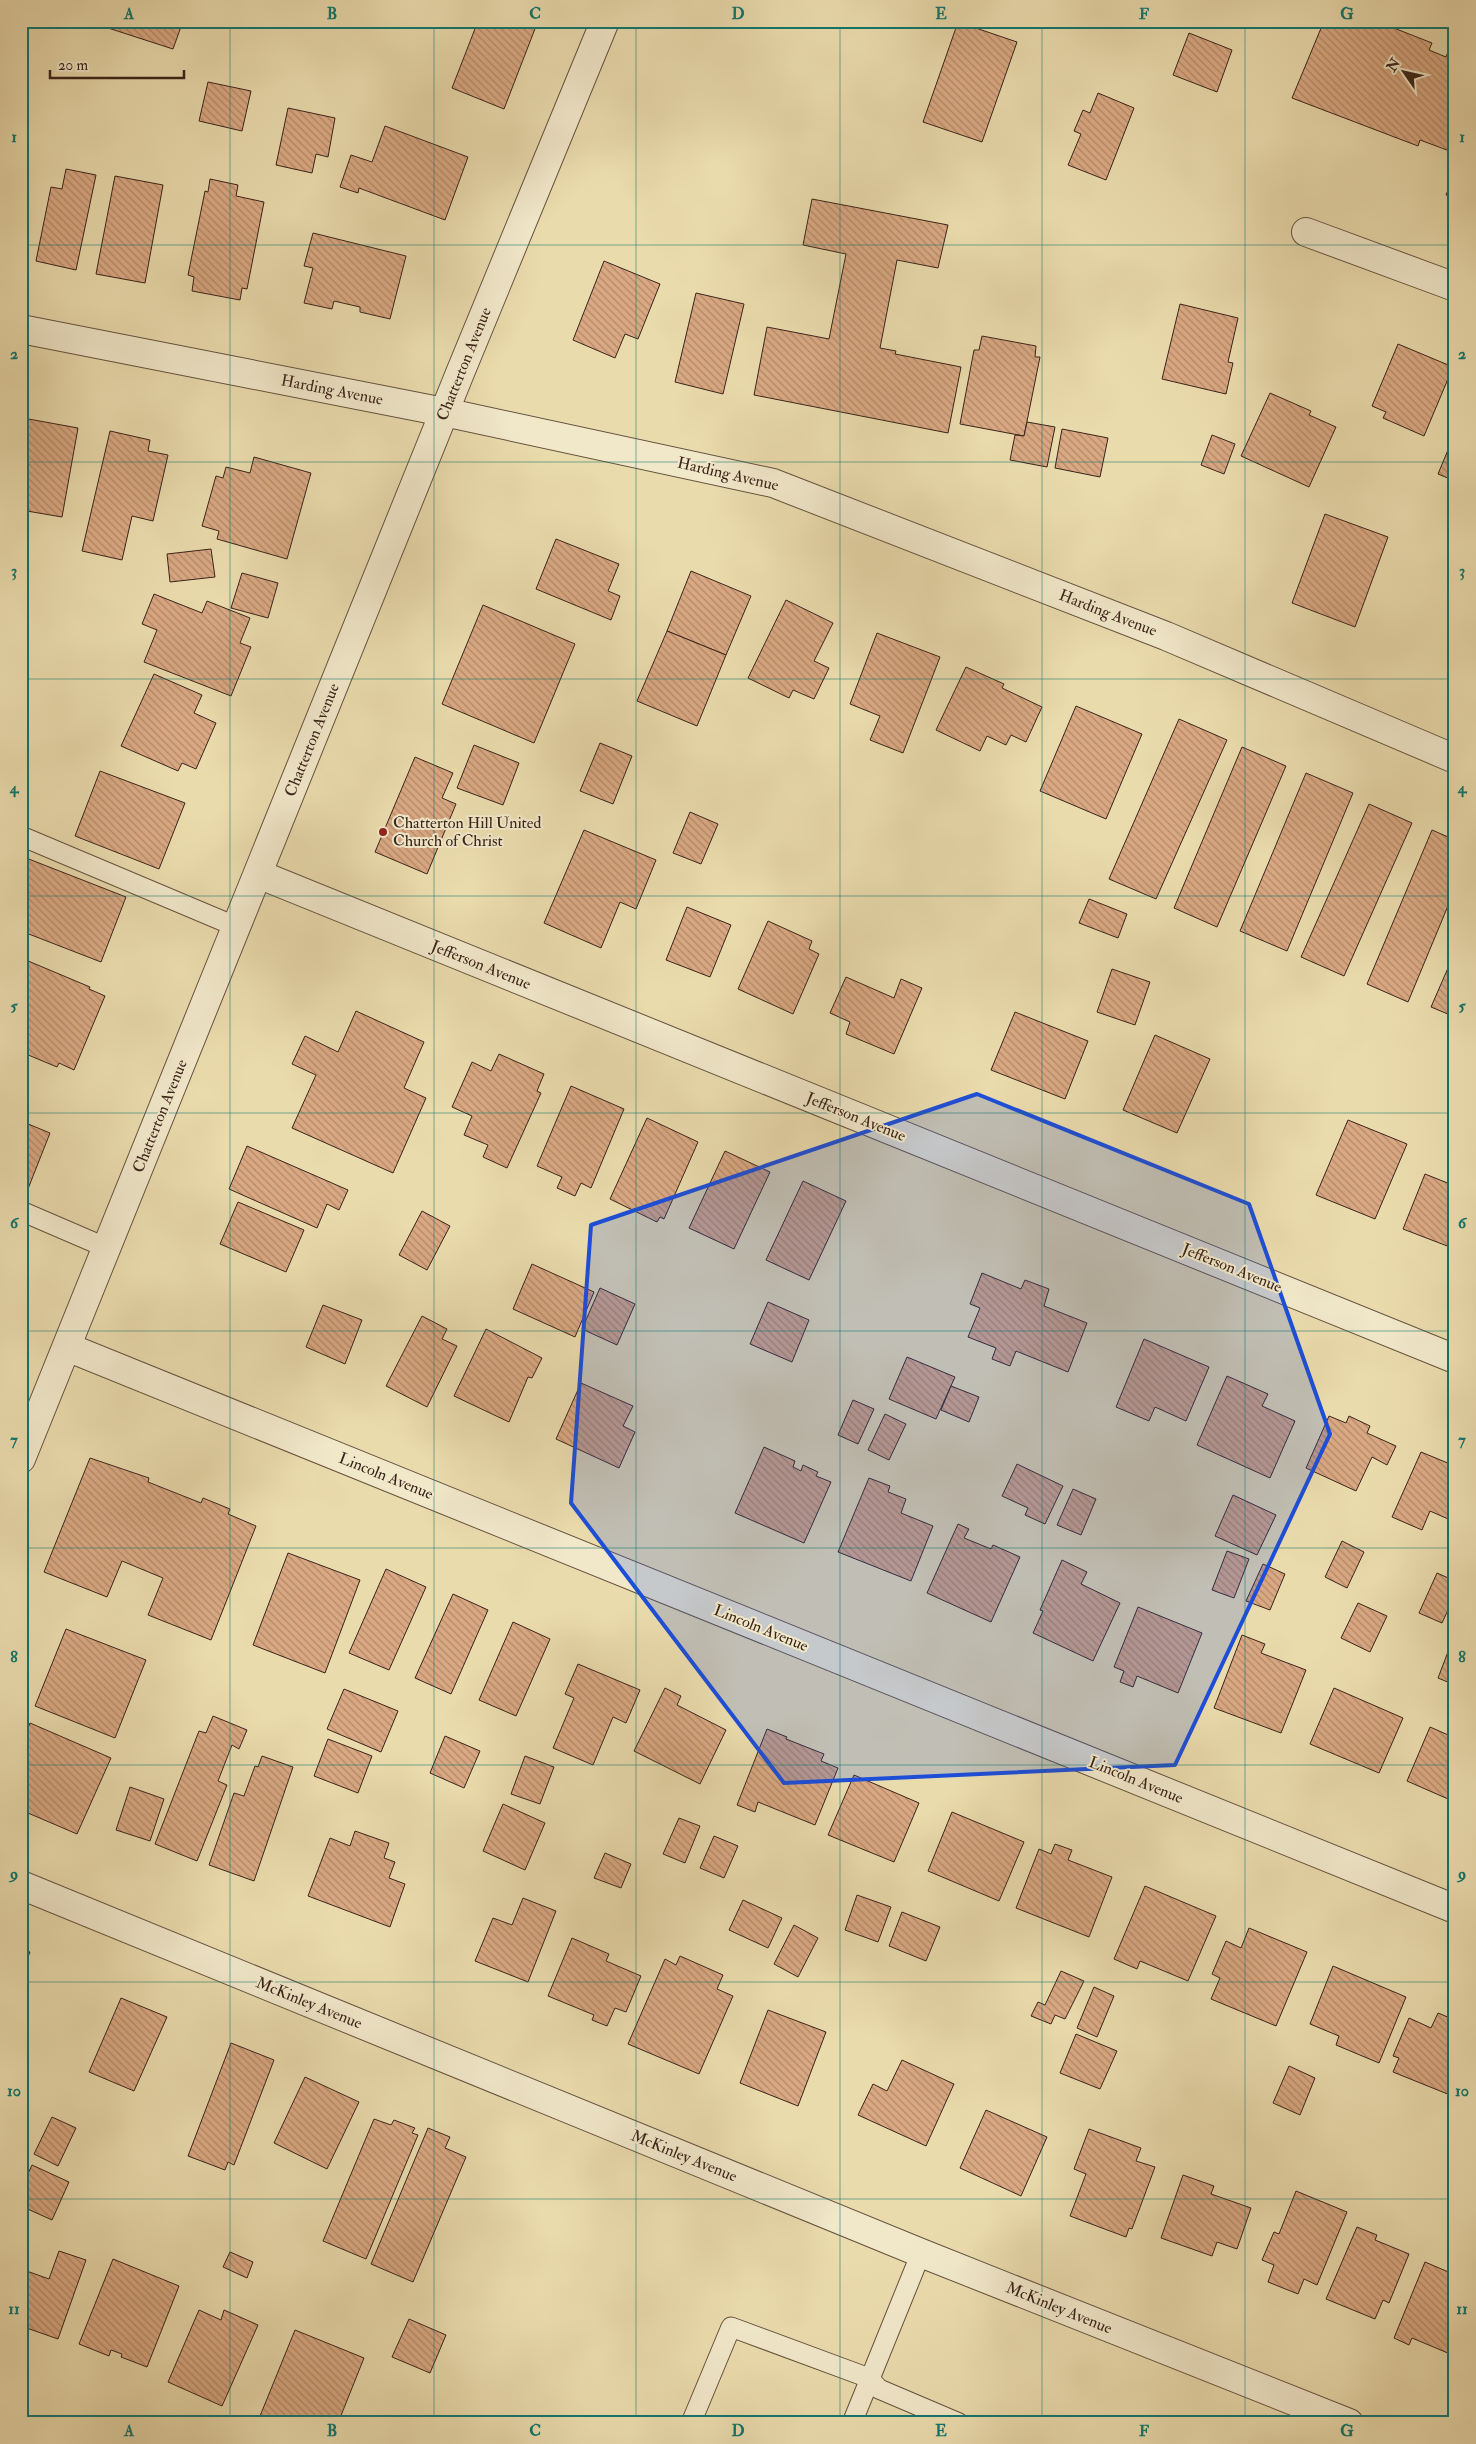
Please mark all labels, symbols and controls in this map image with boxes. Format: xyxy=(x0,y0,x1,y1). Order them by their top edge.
text: A xyxy=(123,4,135,24)
text: B xyxy=(327,4,337,24)
text: C xyxy=(529,4,541,24)
text: D xyxy=(731,4,745,24)
text: E xyxy=(935,4,947,24)
text: F xyxy=(1139,4,1149,24)
text: G xyxy=(1340,4,1354,24)
scale bar xyxy=(50,48,184,80)
north arrow xyxy=(1378,48,1428,98)
text: N xyxy=(1383,55,1404,76)
text: 20 m xyxy=(58,56,88,75)
text: 1 xyxy=(11,127,17,147)
text: 1 xyxy=(1459,127,1465,147)
street label: Chatterton Avenue xyxy=(432,304,496,424)
text: 2 xyxy=(10,344,18,364)
text: 2 xyxy=(1458,344,1466,364)
street label: Harding Avenue xyxy=(279,370,385,410)
street label: Harding Avenue xyxy=(675,453,781,495)
text: 3 xyxy=(11,561,17,581)
text: 3 xyxy=(1459,561,1465,581)
street label: Harding Avenue xyxy=(1056,585,1160,641)
street label: Chatterton Avenue xyxy=(280,680,344,800)
text: 4 xyxy=(9,778,20,798)
text: 4 xyxy=(1457,778,1468,798)
place label: Chatterton Hill United Church of Christ xyxy=(393,813,541,851)
marker: Chatterton Hill United Church of Christ xyxy=(377,826,389,838)
street label: Jefferson Avenue xyxy=(427,936,534,995)
text: 5 xyxy=(10,996,18,1016)
text: 5 xyxy=(1458,996,1466,1016)
street label: Chatterton Avenue xyxy=(128,1056,192,1176)
street label: Jefferson Avenue xyxy=(802,1088,909,1147)
text: 6 xyxy=(10,1213,20,1233)
text: 6 xyxy=(1458,1213,1468,1233)
street label: Jefferson Avenue xyxy=(1178,1239,1285,1298)
text: 7 xyxy=(10,1430,18,1450)
text: 7 xyxy=(1458,1430,1466,1450)
street label: Lincoln Avenue xyxy=(336,1448,436,1504)
street label: Lincoln Avenue xyxy=(711,1600,811,1656)
text: 8 xyxy=(10,1647,18,1667)
text: 8 xyxy=(1458,1647,1466,1667)
street label: Lincoln Avenue xyxy=(1086,1752,1186,1808)
text: 9 xyxy=(8,1864,18,1884)
text: 9 xyxy=(1456,1864,1466,1884)
street label: McKinley Avenue xyxy=(253,1973,365,2033)
text: 10 xyxy=(7,2081,21,2101)
text: 10 xyxy=(1455,2081,1469,2101)
street label: McKinley Avenue xyxy=(628,2126,740,2186)
street label: McKinley Avenue xyxy=(1003,2278,1115,2338)
text: 11 xyxy=(8,2299,20,2319)
text: 11 xyxy=(1456,2299,1468,2319)
text: A xyxy=(123,2421,135,2441)
text: B xyxy=(327,2421,337,2441)
text: C xyxy=(529,2421,541,2441)
text: D xyxy=(731,2421,745,2441)
text: E xyxy=(935,2421,947,2441)
text: F xyxy=(1139,2421,1149,2441)
text: G xyxy=(1340,2421,1354,2441)

